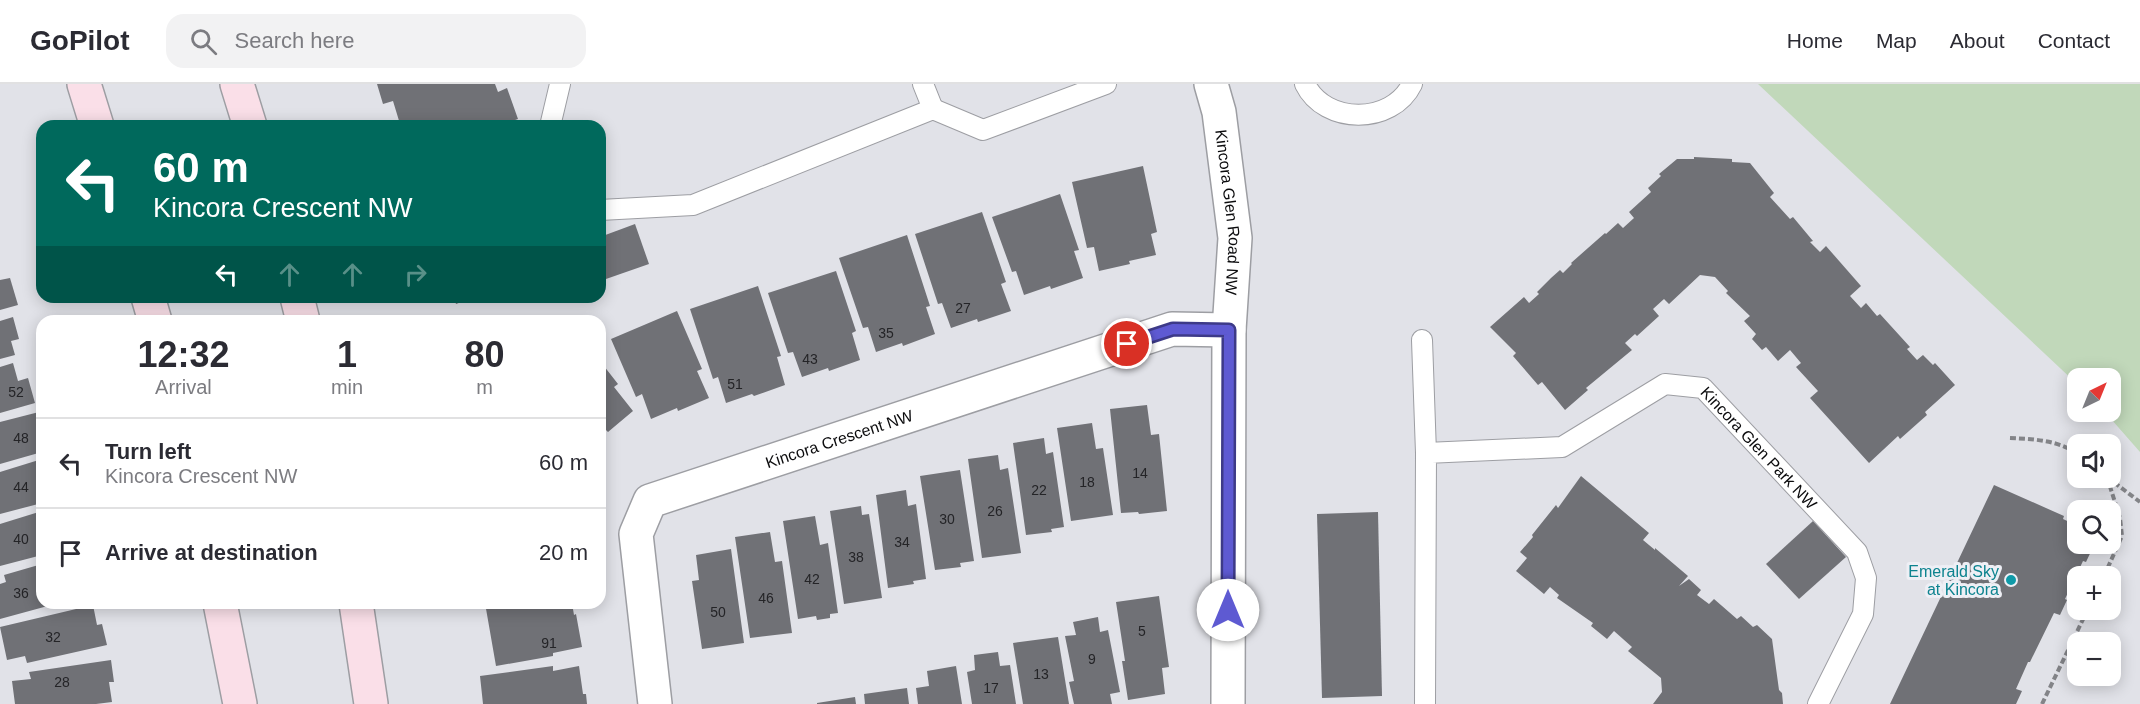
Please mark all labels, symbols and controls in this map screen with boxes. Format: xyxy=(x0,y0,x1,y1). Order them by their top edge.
search box xyxy=(166,14,586,68)
text: GoPilot xyxy=(30,25,130,56)
icon: search xyxy=(187,25,220,58)
text: Search here xyxy=(235,28,354,53)
text: Home xyxy=(1787,29,1843,52)
text: Map xyxy=(1876,29,1917,52)
text: About xyxy=(1950,29,2005,52)
text: Contact xyxy=(2038,29,2110,52)
street label: Kincora Glen Road NW xyxy=(1212,129,1243,296)
icon: left xyxy=(54,144,132,222)
text: 60 m xyxy=(153,144,249,191)
text: Kincora Crescent NW xyxy=(153,193,413,223)
icon: left xyxy=(210,258,243,291)
icon: ahead xyxy=(273,258,306,291)
icon: ahead xyxy=(336,258,369,291)
icon: right xyxy=(399,258,432,291)
house number: 27 xyxy=(955,300,971,316)
pin xyxy=(1101,318,1152,369)
house number: 35 xyxy=(878,325,894,341)
icon: arrive xyxy=(1110,327,1143,360)
text: 12:32 xyxy=(137,334,229,375)
text: 1 xyxy=(337,334,357,375)
text: 80 xyxy=(465,334,505,375)
house number: 43 xyxy=(802,351,818,367)
north arrow xyxy=(2067,368,2121,422)
map controls xyxy=(2067,368,2121,686)
text: Arrival xyxy=(155,376,212,398)
text: min xyxy=(331,376,363,398)
text: m xyxy=(476,376,493,398)
house number: 51 xyxy=(727,376,743,392)
house number: 52 xyxy=(8,384,24,400)
street label: Kincora Glen Park NW xyxy=(1697,384,1821,513)
street label: Kincora Crescent NW xyxy=(763,407,916,471)
house number: 48 xyxy=(13,430,29,446)
button: sound xyxy=(2067,434,2121,488)
text: Turn left xyxy=(105,439,191,464)
icon: left xyxy=(54,447,87,480)
text: 60 m xyxy=(539,450,588,475)
text: Kincora Crescent NW xyxy=(105,465,297,487)
house number: 14 xyxy=(1132,465,1148,481)
house number: 18 xyxy=(1079,474,1095,490)
house number: 44 xyxy=(13,479,29,495)
house number: 22 xyxy=(1031,482,1047,498)
button: search xyxy=(2067,500,2121,554)
house number: 26 xyxy=(987,503,1003,519)
house number: 30 xyxy=(939,511,955,527)
house number: 40 xyxy=(13,531,29,547)
house number: 34 xyxy=(894,534,910,550)
icon: arrive xyxy=(54,537,87,570)
text: Arrive at destination xyxy=(105,540,318,565)
text: 20 m xyxy=(539,540,588,565)
house number: 38 xyxy=(848,549,864,565)
place label: Emerald Sky at Kincora xyxy=(1908,563,1999,598)
button: + xyxy=(2067,566,2121,620)
house number: 42 xyxy=(804,571,820,587)
marker: Emerald Sky at Kincora xyxy=(2004,573,2018,587)
position arrow xyxy=(1196,578,1260,642)
house number: 36 xyxy=(13,585,29,601)
house number: 46 xyxy=(758,590,774,606)
house number: 50 xyxy=(710,604,726,620)
house number: 5 xyxy=(1138,623,1146,639)
house number: 32 xyxy=(45,629,61,645)
button: − xyxy=(2067,632,2121,686)
house number: 91 xyxy=(541,635,557,651)
house number: 9 xyxy=(1088,651,1096,667)
house number: 13 xyxy=(1033,666,1049,682)
house number: 28 xyxy=(54,674,70,690)
house number: 17 xyxy=(983,680,999,696)

